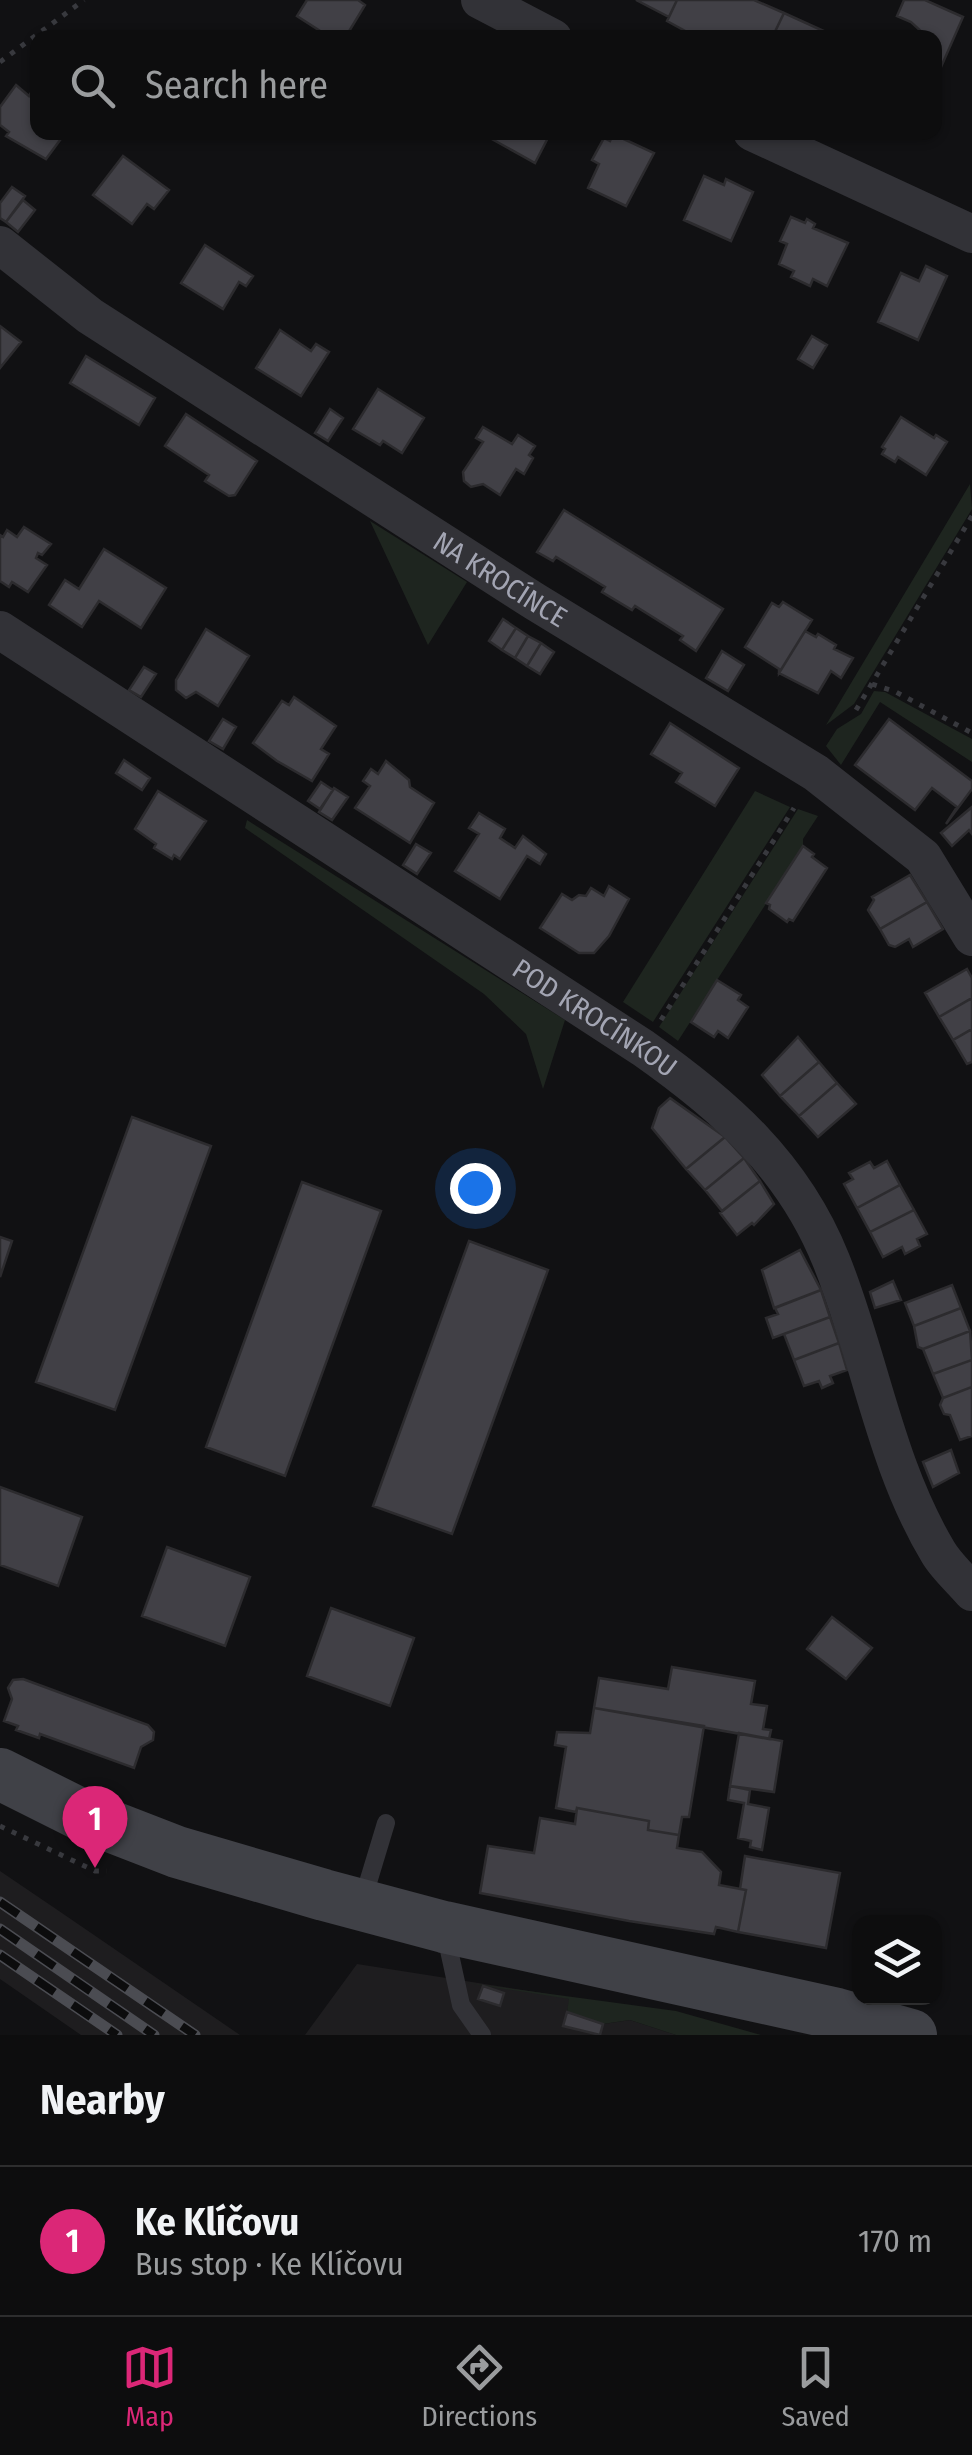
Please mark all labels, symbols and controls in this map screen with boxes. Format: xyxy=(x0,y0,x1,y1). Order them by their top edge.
search box xyxy=(30,30,942,140)
icon: search xyxy=(65,58,120,113)
text: Search here xyxy=(145,62,328,108)
street label: NA KROCÍNCE xyxy=(427,525,573,634)
street label: POD KROCÍNKOU xyxy=(507,952,683,1084)
your location xyxy=(450,1163,501,1214)
pin: 1 xyxy=(62,1786,128,1868)
map controls xyxy=(852,1915,942,2005)
button: layers xyxy=(852,1915,942,2005)
text: Nearby xyxy=(40,2075,165,2125)
text: Ke Klíčovu xyxy=(135,2199,299,2245)
text: 1 xyxy=(66,2222,79,2260)
text: 170 m xyxy=(858,2222,932,2260)
text: Bus stop · Ke Klíčovu xyxy=(135,2245,404,2283)
tab: Map xyxy=(122,2340,177,2433)
tab: Directions xyxy=(421,2340,537,2433)
tab: Saved xyxy=(781,2340,850,2433)

